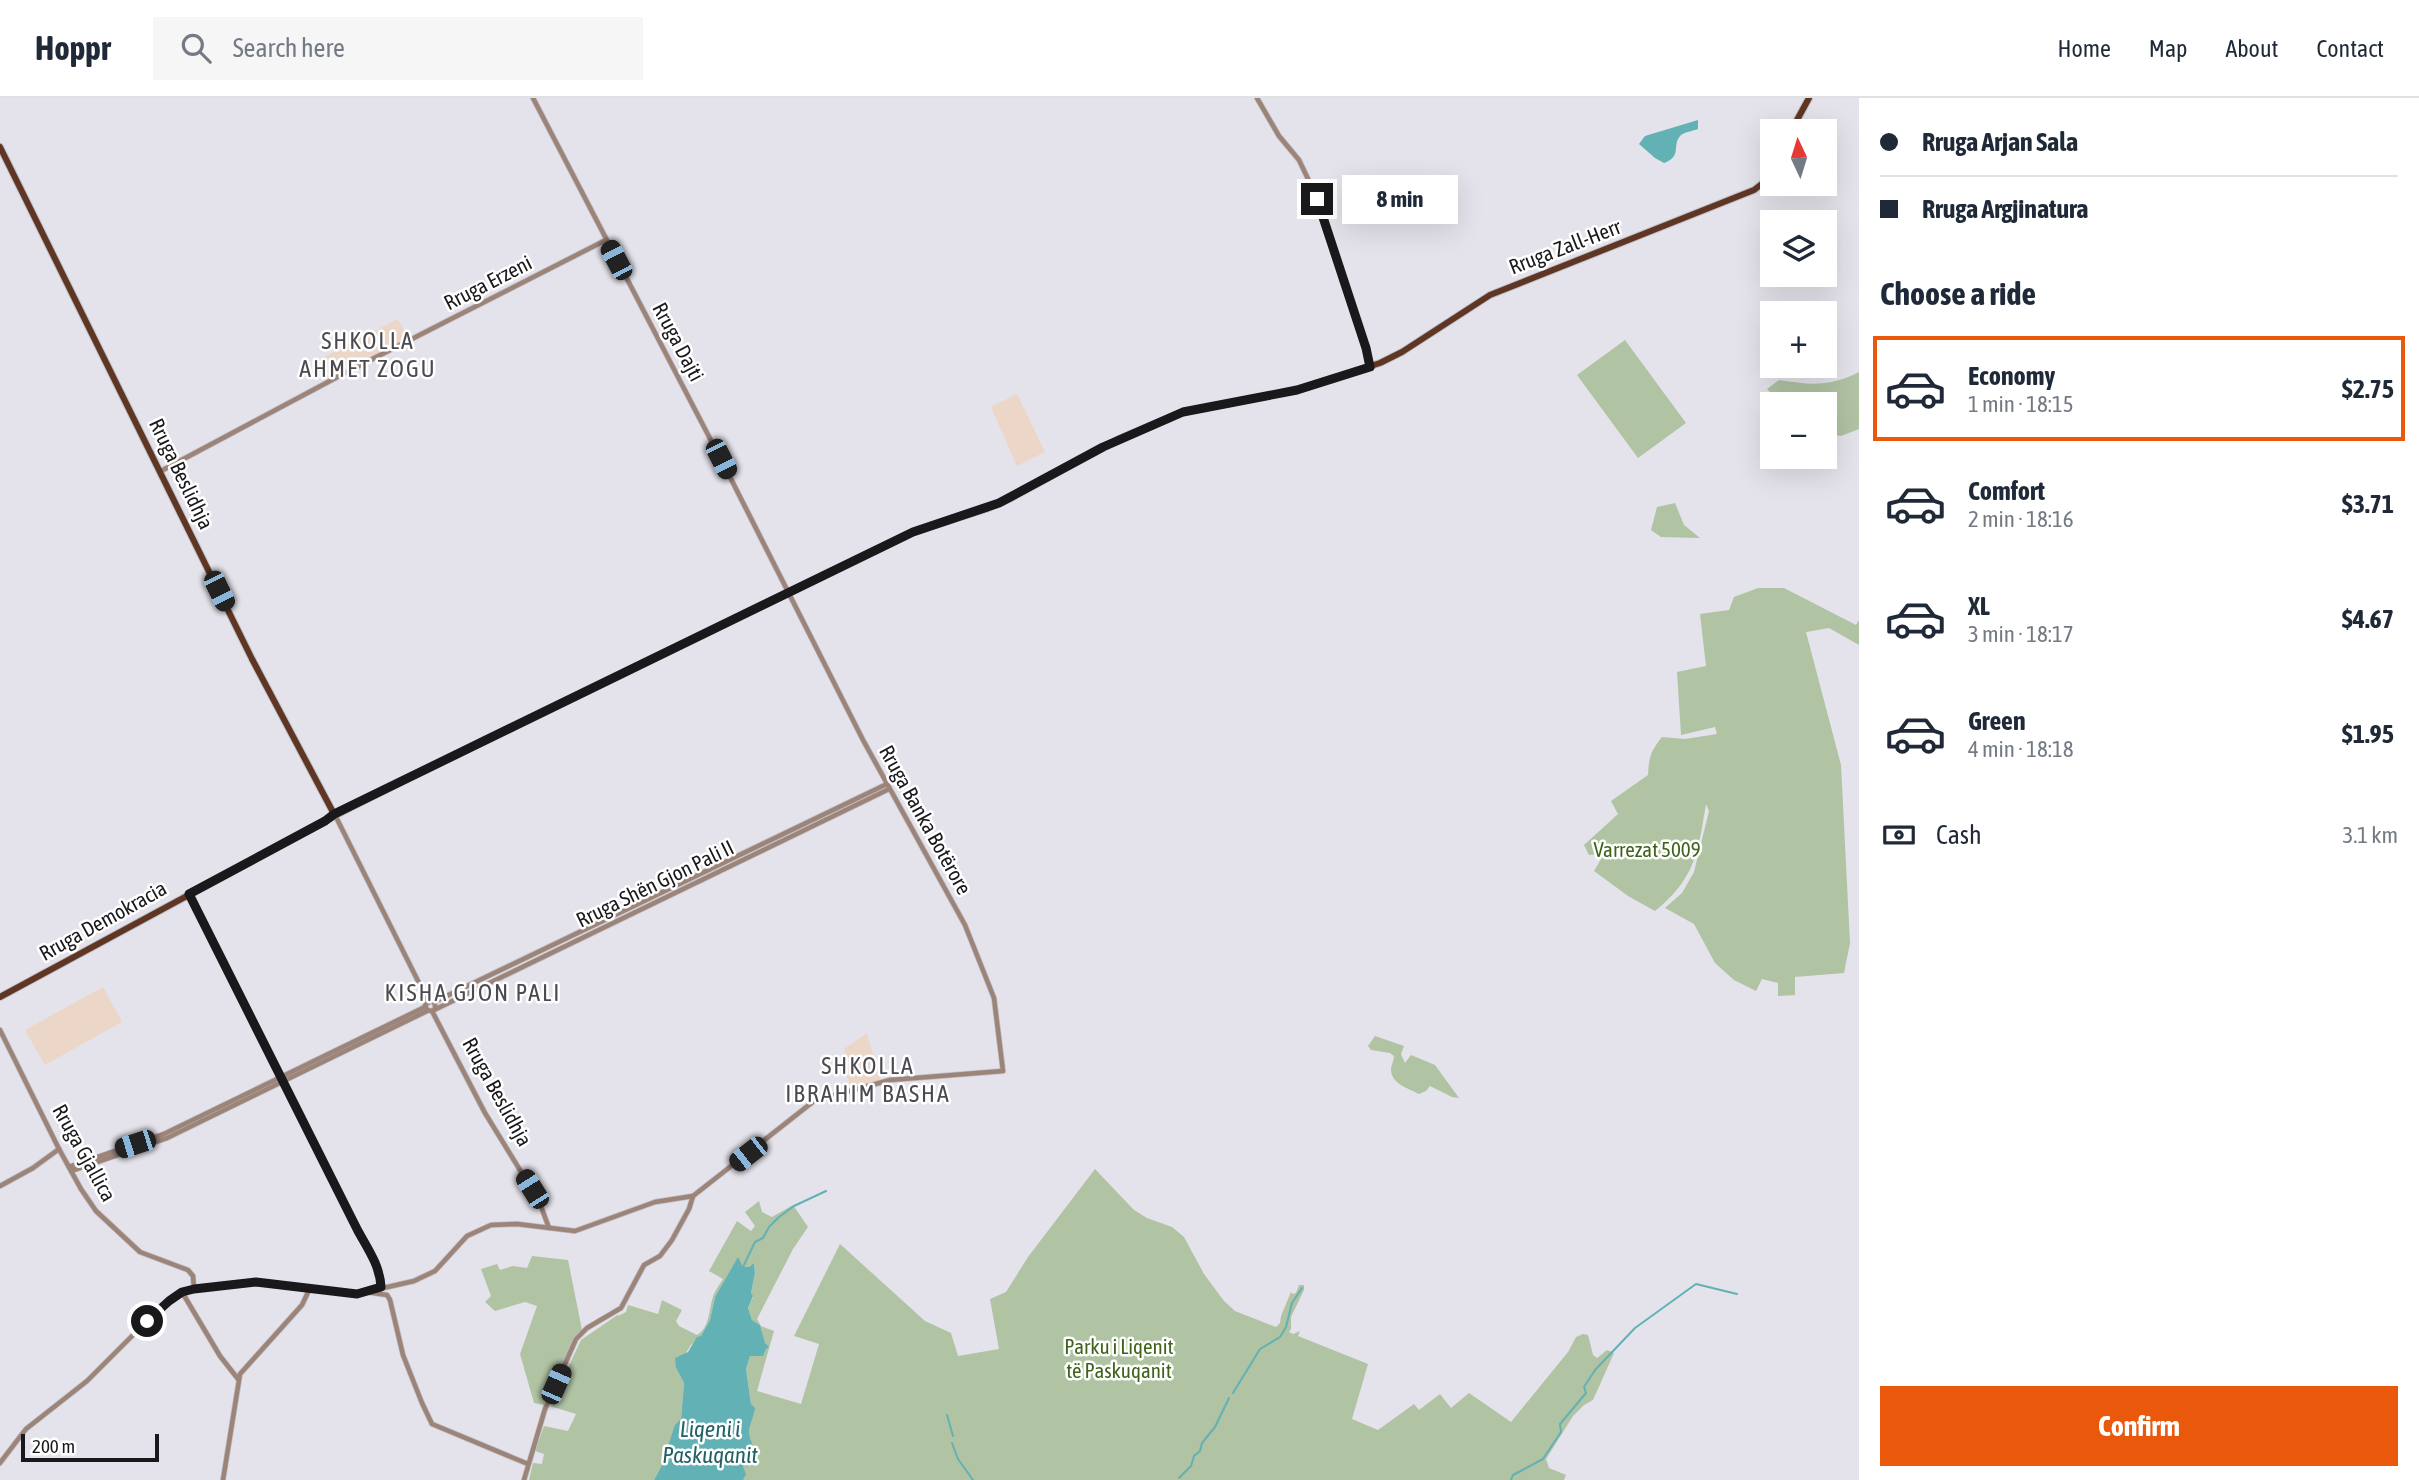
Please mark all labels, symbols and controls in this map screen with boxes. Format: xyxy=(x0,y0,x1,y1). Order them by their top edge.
search box xyxy=(153,17,643,80)
text: Hoppr xyxy=(35,29,111,67)
icon: search xyxy=(177,29,215,67)
text: Search here xyxy=(233,33,345,63)
text: Home xyxy=(2057,35,2111,62)
text: Map xyxy=(2149,35,2187,62)
text: About xyxy=(2225,35,2278,62)
text: Contact xyxy=(2316,35,2384,62)
north arrow xyxy=(1760,119,1838,196)
map controls xyxy=(1760,119,1837,469)
text: Rruga Arjan Sala xyxy=(1922,127,2078,157)
callout: 8 min xyxy=(1342,174,1457,224)
route end xyxy=(1301,183,1333,215)
text: 8 min xyxy=(1377,186,1423,212)
text: Rruga Argjinatura xyxy=(1922,194,2088,224)
button: layers xyxy=(1760,210,1837,287)
street label: Rruga Zall-Herr xyxy=(1505,213,1625,278)
car xyxy=(597,237,636,283)
street label: Rruga Erzeni xyxy=(440,250,535,314)
text: Choose a ride xyxy=(1880,275,2036,312)
street label: Rruga Dajti xyxy=(648,298,710,385)
button: + xyxy=(1760,301,1837,378)
district label: SHKOLLA AHMET ZOGU xyxy=(299,327,437,382)
icon: car xyxy=(1884,357,1947,420)
text: Economy xyxy=(1968,361,2055,391)
text: $2.75 xyxy=(2342,374,2394,404)
text: 1 min · 18:15 xyxy=(1968,391,2074,417)
button: − xyxy=(1760,392,1837,469)
street label: Rruga Beslidhja xyxy=(145,414,219,533)
car xyxy=(703,436,740,482)
icon: car xyxy=(1884,472,1947,535)
text: Comfort xyxy=(1968,476,2045,506)
text: $3.71 xyxy=(2342,489,2394,519)
text: 2 min · 18:16 xyxy=(1968,506,2074,532)
car xyxy=(201,568,238,614)
icon: car xyxy=(1884,587,1947,650)
text: XL xyxy=(1968,591,1990,621)
text: $4.67 xyxy=(2342,604,2394,634)
text: 3 min · 18:17 xyxy=(1968,621,2074,647)
icon: car xyxy=(1884,702,1947,765)
text: Green xyxy=(1968,706,2026,736)
text: $1.95 xyxy=(2342,719,2394,749)
text: 4 min · 18:18 xyxy=(1968,736,2074,762)
street label: Rruga Banka Botërore xyxy=(875,741,977,898)
icon: cash xyxy=(1880,816,1918,854)
text: Cash xyxy=(1936,820,1982,850)
text: 3.1 km xyxy=(2342,822,2398,848)
street label: Rruga Shën Gjon Pali II xyxy=(572,835,737,932)
park label: Varrezat 5009 xyxy=(1593,837,1701,861)
street label: Rruga Demokracia xyxy=(35,875,170,965)
district label: KISHA GJON PALI xyxy=(385,979,561,1006)
street label: Rruga Beslidhja xyxy=(458,1033,537,1150)
district label: SHKOLLA IBRAHIM BASHA xyxy=(785,1052,951,1107)
street label: Rruga Gjallica xyxy=(48,1100,121,1205)
car xyxy=(112,1128,159,1160)
car xyxy=(725,1133,772,1175)
car xyxy=(512,1166,553,1212)
route start xyxy=(131,1305,163,1337)
park label: Parku i Liqenit të Paskuqanit xyxy=(1064,1334,1174,1382)
car xyxy=(538,1361,575,1407)
button: Confirm xyxy=(1880,1386,2398,1466)
water label: Liqeni i Paskuqanit xyxy=(662,1416,758,1468)
scale bar xyxy=(21,1431,159,1463)
text: 200 m xyxy=(32,1435,75,1457)

